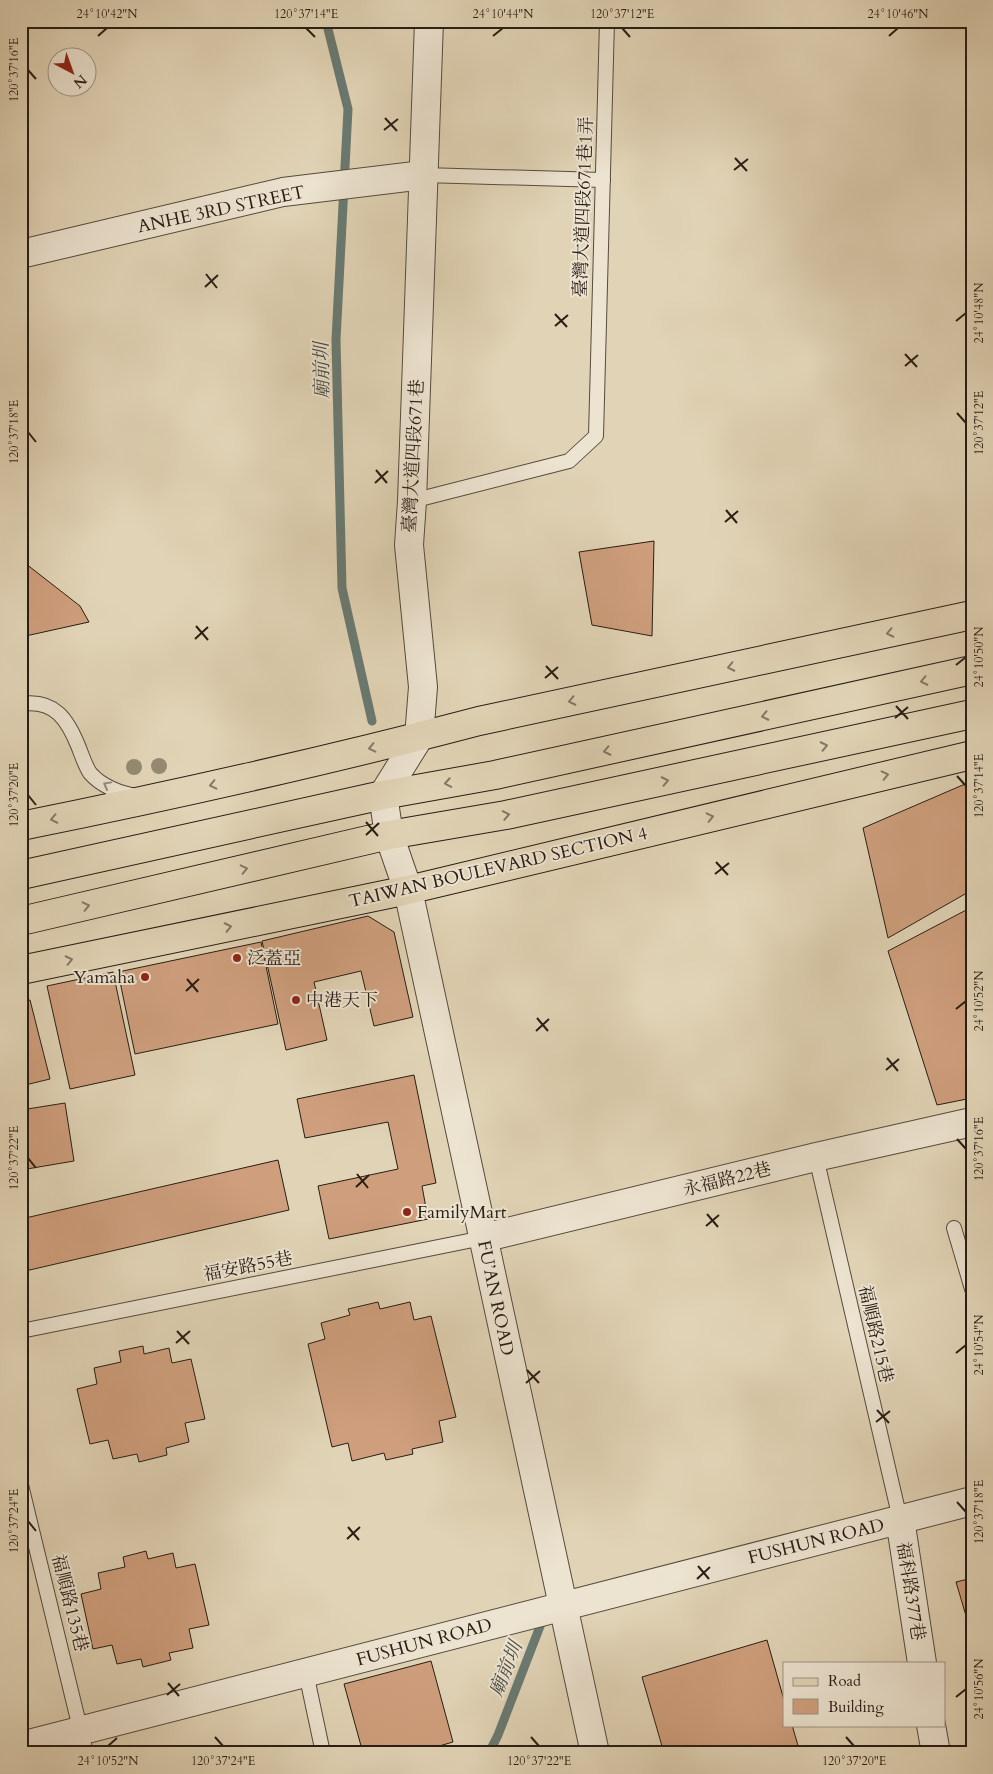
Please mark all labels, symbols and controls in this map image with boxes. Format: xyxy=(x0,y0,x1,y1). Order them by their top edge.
text: 24°10'42"N xyxy=(77,6,138,22)
text: 120°37'14"E xyxy=(274,6,338,22)
text: 24°10'44"N xyxy=(473,6,534,22)
text: 120°37'12"E xyxy=(590,6,654,22)
text: 24°10'46"N xyxy=(868,6,929,22)
text: 120°37'16"E xyxy=(6,38,22,102)
north arrow xyxy=(48,48,98,98)
text: N xyxy=(69,70,91,93)
street label: 臺灣大道四段671巷1弄 xyxy=(568,116,599,298)
street label: ANHE 3RD STREET xyxy=(135,180,307,239)
text: 24°10'48"N xyxy=(971,282,987,343)
water label: 廟前圳 xyxy=(308,339,335,400)
street label: 臺灣大道四段671巷 xyxy=(397,379,430,533)
text: 120°37'12"E xyxy=(971,391,987,455)
text: 120°37'18"E xyxy=(6,400,22,464)
text: 24°10'50"N xyxy=(971,626,987,687)
one-way arrow xyxy=(885,627,894,637)
one-way arrow xyxy=(727,661,735,672)
one-way arrow xyxy=(920,675,929,686)
one-way arrow xyxy=(568,695,577,706)
one-way arrow xyxy=(761,710,770,721)
one-way arrow xyxy=(819,741,828,752)
one-way arrow xyxy=(367,742,376,753)
one-way arrow xyxy=(602,745,611,755)
text: 120°37'14"E xyxy=(971,754,987,818)
text: 120°37'20"E xyxy=(6,763,22,827)
one-way arrow xyxy=(881,770,890,781)
one-way arrow xyxy=(661,776,670,786)
one-way arrow xyxy=(443,778,452,788)
one-way arrow xyxy=(209,779,218,790)
one-way arrow xyxy=(103,781,112,791)
one-way arrow xyxy=(502,810,511,820)
one-way arrow xyxy=(706,812,715,823)
one-way arrow xyxy=(49,814,58,824)
street label: TAIWAN BOULEVARD SECTION 4 xyxy=(346,821,650,914)
one-way arrow xyxy=(240,864,249,875)
one-way arrow xyxy=(81,901,90,912)
one-way arrow xyxy=(224,922,233,933)
place label: 泛蓋亞 xyxy=(247,946,301,971)
marker: 泛蓋亞 xyxy=(231,952,243,964)
one-way arrow xyxy=(65,955,73,966)
place label: Yamaha xyxy=(73,965,135,990)
text: 24°10'52"N xyxy=(971,970,987,1031)
marker: Yamaha xyxy=(139,971,151,983)
place label: 中港天下 xyxy=(306,988,378,1013)
marker: 中港天下 xyxy=(290,994,302,1006)
text: 120°37'16"E xyxy=(971,1117,987,1181)
text: 120°37'22"E xyxy=(6,1126,22,1190)
street label: 永福路22巷 xyxy=(680,1156,774,1203)
place label: FamilyMart xyxy=(417,1200,507,1225)
marker: FamilyMart xyxy=(401,1206,413,1218)
street label: FU’AN ROAD xyxy=(471,1238,520,1358)
street label: 福安路55巷 xyxy=(201,1246,295,1287)
street label: 福順路215巷 xyxy=(852,1283,899,1385)
text: 24°10'54"N xyxy=(971,1314,987,1375)
text: 120°37'18"E xyxy=(971,1480,987,1544)
text: 120°37'24"E xyxy=(6,1489,22,1553)
street label: FUSHUN ROAD xyxy=(745,1512,887,1570)
street label: 福科路377巷 xyxy=(890,1540,931,1642)
street label: 福順路135巷 xyxy=(45,1552,94,1655)
street label: FUSHUN ROAD xyxy=(354,1612,495,1673)
water label: 廟前圳 xyxy=(483,1635,530,1701)
text: 24°10'56"N xyxy=(971,1658,987,1719)
legend xyxy=(783,1662,946,1726)
text: Road xyxy=(828,1671,861,1691)
text: Building xyxy=(828,1697,884,1717)
text: 24°10'52"N xyxy=(78,1753,139,1769)
text: 120°37'24"E xyxy=(191,1753,255,1769)
text: 120°37'22"E xyxy=(507,1753,571,1769)
text: 120°37'20"E xyxy=(822,1753,886,1769)

